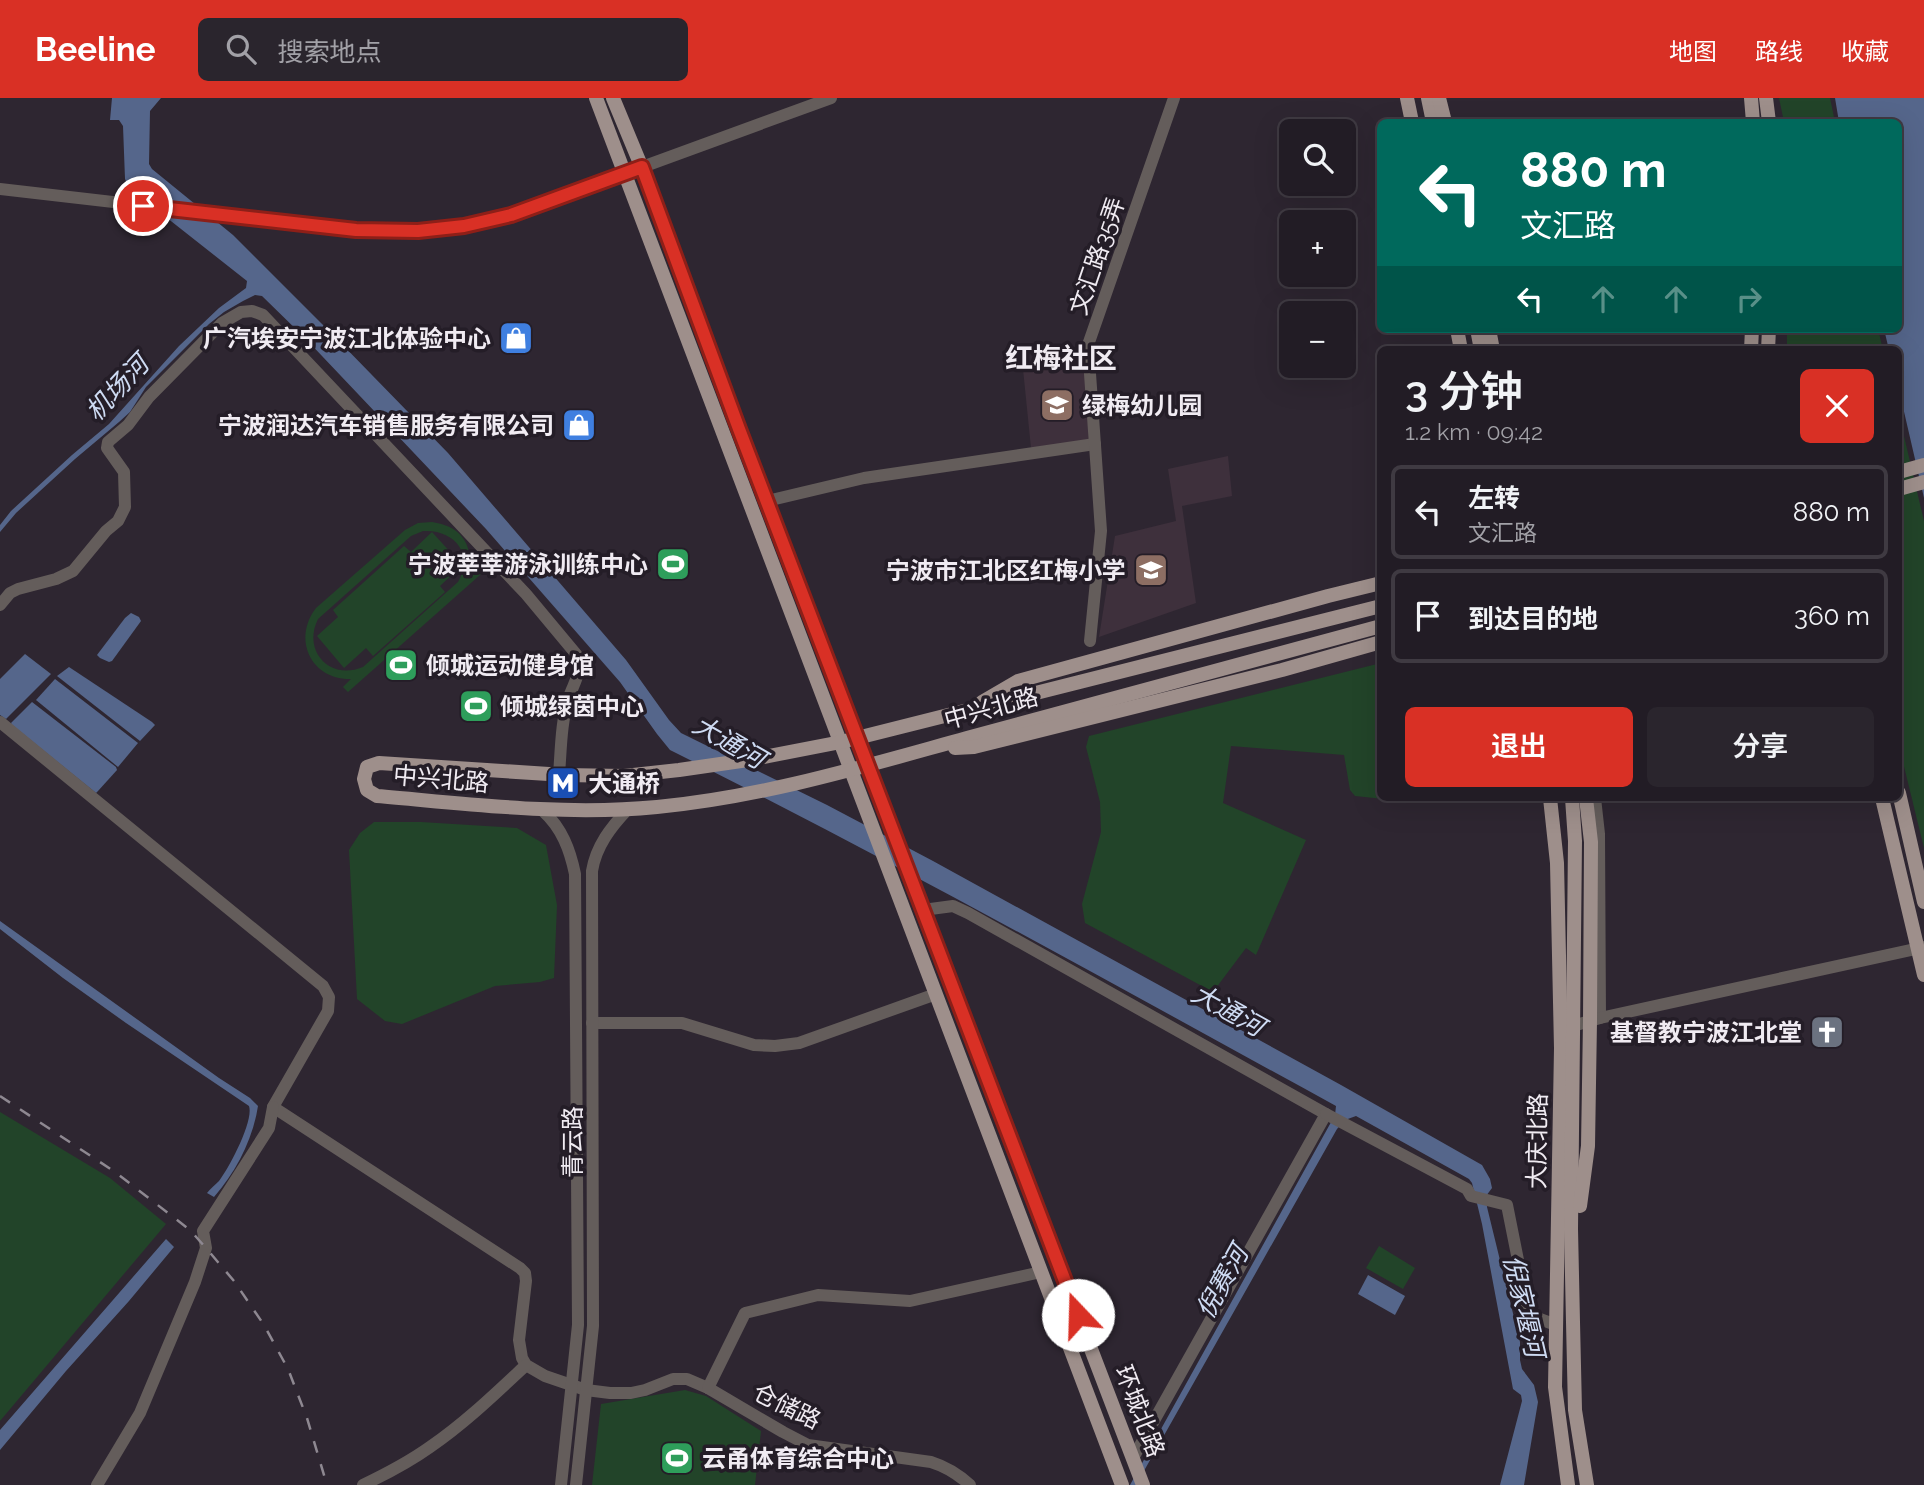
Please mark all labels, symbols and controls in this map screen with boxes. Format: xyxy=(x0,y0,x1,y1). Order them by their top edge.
search box xyxy=(198,18,688,81)
text: Beeline xyxy=(35,30,156,69)
icon: search xyxy=(222,30,260,68)
text: 搜索地点 xyxy=(278,37,382,67)
text: 地图 xyxy=(1669,37,1717,66)
text: 路线 xyxy=(1755,37,1803,66)
text: 收藏 xyxy=(1841,37,1889,66)
map controls xyxy=(1279,119,1356,378)
button: search xyxy=(1279,119,1356,196)
text: 880 m xyxy=(1520,141,1667,198)
icon: left xyxy=(1405,147,1496,238)
pin xyxy=(113,176,173,236)
icon: arrive xyxy=(124,187,162,225)
street label: 文汇路35弄 xyxy=(1063,194,1131,318)
text: 文汇路 xyxy=(1520,207,1616,244)
button: + xyxy=(1279,210,1356,287)
icon: left xyxy=(1511,280,1549,318)
icon: ahead xyxy=(1584,280,1622,318)
icon: ahead xyxy=(1657,280,1695,318)
icon: right xyxy=(1730,280,1768,318)
button: − xyxy=(1279,301,1356,378)
shop icon: 广汽埃安宁波江北体验中心 xyxy=(497,319,535,357)
place label: 广汽埃安宁波江北体验中心 xyxy=(203,324,491,353)
district label: 红梅社区 xyxy=(1005,342,1117,375)
water label: 机场河 xyxy=(79,346,158,427)
text: 3 分钟 xyxy=(1405,367,1522,416)
button: close xyxy=(1800,369,1874,443)
school or university icon: 绿梅幼儿园 xyxy=(1038,386,1076,424)
place label: 绿梅幼儿园 xyxy=(1082,391,1202,420)
shop icon: 宁波润达汽车销售服务有限公司 xyxy=(560,406,598,444)
place label: 宁波润达汽车销售服务有限公司 xyxy=(218,411,554,440)
text: 1.2 km · 09:42 xyxy=(1405,418,1543,445)
text: 左转 xyxy=(1468,483,1520,513)
icon: left xyxy=(1409,493,1447,531)
text: 880 m xyxy=(1793,497,1870,527)
text: 文汇路 xyxy=(1468,519,1537,546)
sports icon: 宁波莘莘游泳训练中心 xyxy=(654,545,692,583)
place label: 宁波莘莘游泳训练中心 xyxy=(408,550,648,579)
school or university icon: 宁波市江北区红梅小学 xyxy=(1132,551,1170,589)
place label: 宁波市江北区红梅小学 xyxy=(886,556,1126,585)
icon: arrive xyxy=(1409,597,1447,635)
text: 360 m xyxy=(1794,601,1870,631)
text: 到达目的地 xyxy=(1468,604,1598,634)
sports icon: 倾城运动健身馆 xyxy=(382,646,420,684)
place label: 倾城运动健身馆 xyxy=(426,651,594,680)
street label: 中兴北路 xyxy=(941,682,1041,734)
sports icon: 倾城绿茵中心 xyxy=(457,687,495,725)
place label: 倾城绿茵中心 xyxy=(500,692,644,721)
button: 退出 xyxy=(1405,707,1633,787)
button: 分享 xyxy=(1647,707,1874,787)
water label: 大通河 xyxy=(688,710,775,777)
street label: 中兴北路 xyxy=(392,760,490,798)
metro station icon: 大通桥 xyxy=(544,764,582,802)
place label: 大通桥 xyxy=(588,769,660,798)
water label: 大通河 xyxy=(1187,978,1274,1044)
church icon: 基督教宁波江北堂 xyxy=(1808,1013,1846,1051)
place label: 基督教宁波江北堂 xyxy=(1610,1018,1802,1047)
street label: 大庆北路 xyxy=(1522,1093,1552,1189)
street label: 青云路 xyxy=(558,1106,587,1178)
water label: 倪赛河 xyxy=(1190,1236,1256,1323)
water label: 倪家堰河 xyxy=(1498,1252,1551,1365)
position arrow xyxy=(1041,1278,1115,1352)
street label: 环城北路 xyxy=(1109,1361,1171,1461)
street label: 仓储路 xyxy=(748,1377,826,1435)
sports icon: 云甬体育综合中心 xyxy=(658,1439,696,1477)
place label: 云甬体育综合中心 xyxy=(702,1444,894,1473)

